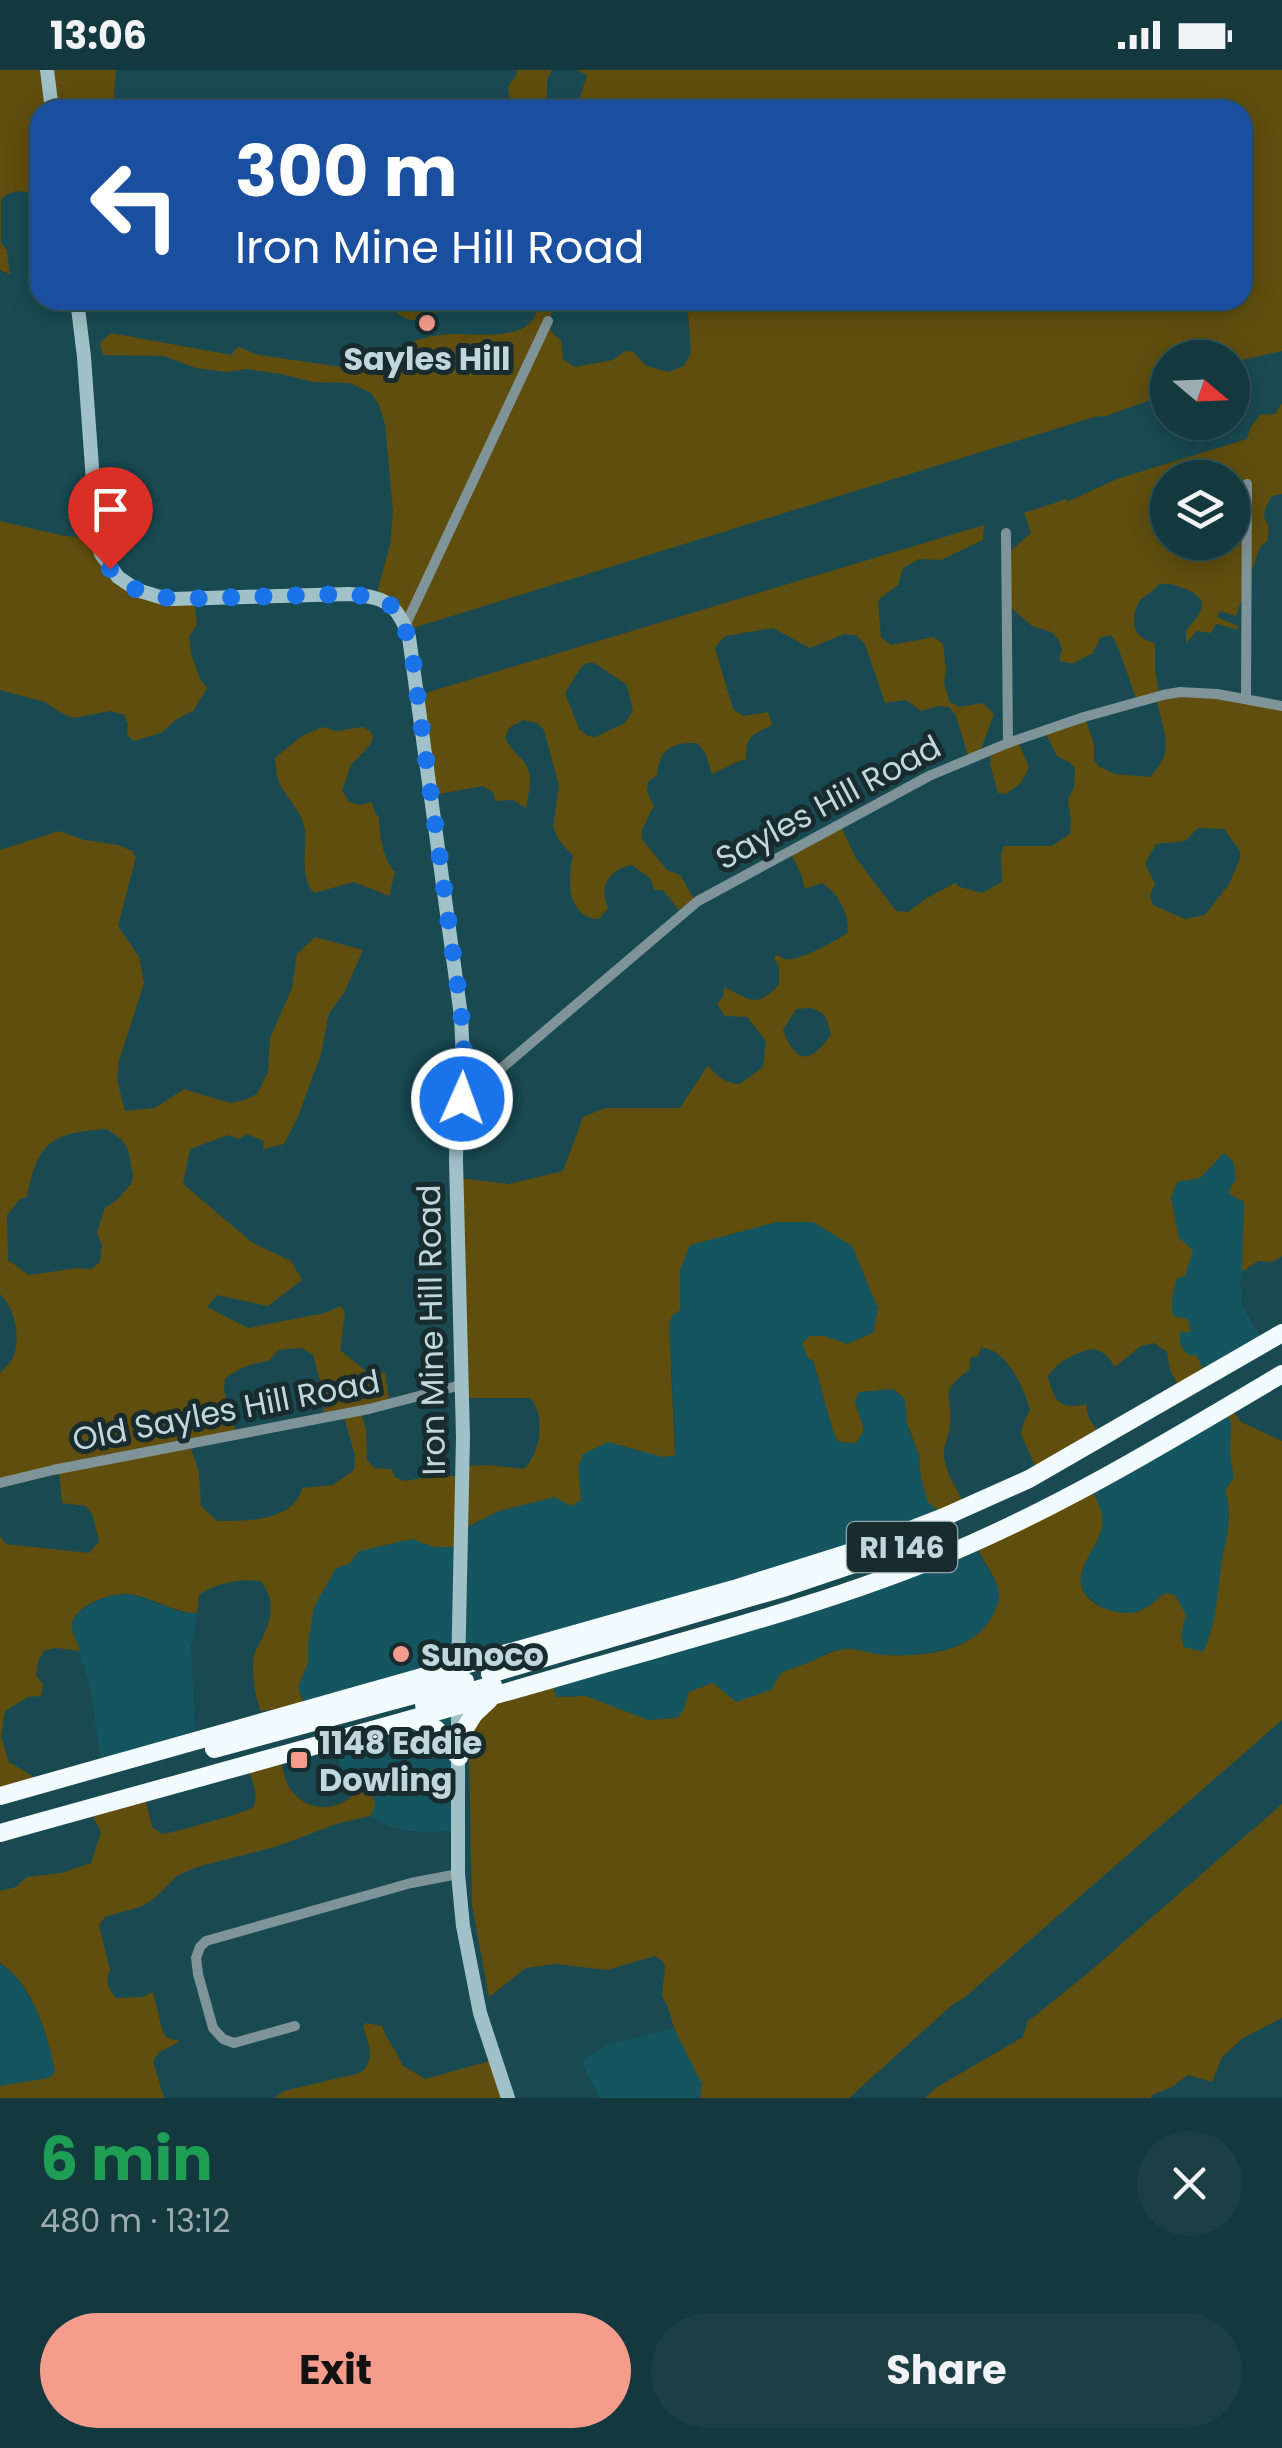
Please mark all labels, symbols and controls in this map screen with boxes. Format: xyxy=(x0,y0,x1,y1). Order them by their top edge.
text: 13:06 xyxy=(50,9,147,62)
text: 300 m xyxy=(235,122,458,221)
icon: left xyxy=(70,140,200,270)
text: Iron Mine Hill Road xyxy=(235,216,644,279)
marker: Sayles Hill xyxy=(416,312,438,334)
place label: Sayles Hill xyxy=(343,336,511,381)
north arrow xyxy=(1150,340,1250,440)
map controls xyxy=(1150,340,1250,560)
button: layers xyxy=(1150,460,1250,560)
pin xyxy=(68,467,153,570)
icon: arrive xyxy=(83,482,138,537)
street label: Sayles Hill Road xyxy=(708,724,948,880)
position arrow xyxy=(410,1047,514,1151)
street label: Iron Mine Hill Road xyxy=(406,1184,456,1476)
street label: Old Sayles Hill Road xyxy=(69,1358,383,1462)
road number: RI 146 xyxy=(847,1522,957,1572)
place label: Sunoco xyxy=(421,1632,544,1677)
marker: Sunoco xyxy=(390,1643,412,1665)
place label: 1148 Eddie Dowling xyxy=(319,1720,482,1802)
marker: 1148 Eddie Dowling xyxy=(288,1749,310,1771)
text: 6 min xyxy=(40,2117,213,2201)
button: close xyxy=(1137,2131,1242,2236)
text: 480 m · 13:12 xyxy=(40,2198,230,2243)
button: Exit xyxy=(40,2313,631,2428)
button: Share xyxy=(651,2313,1242,2428)

